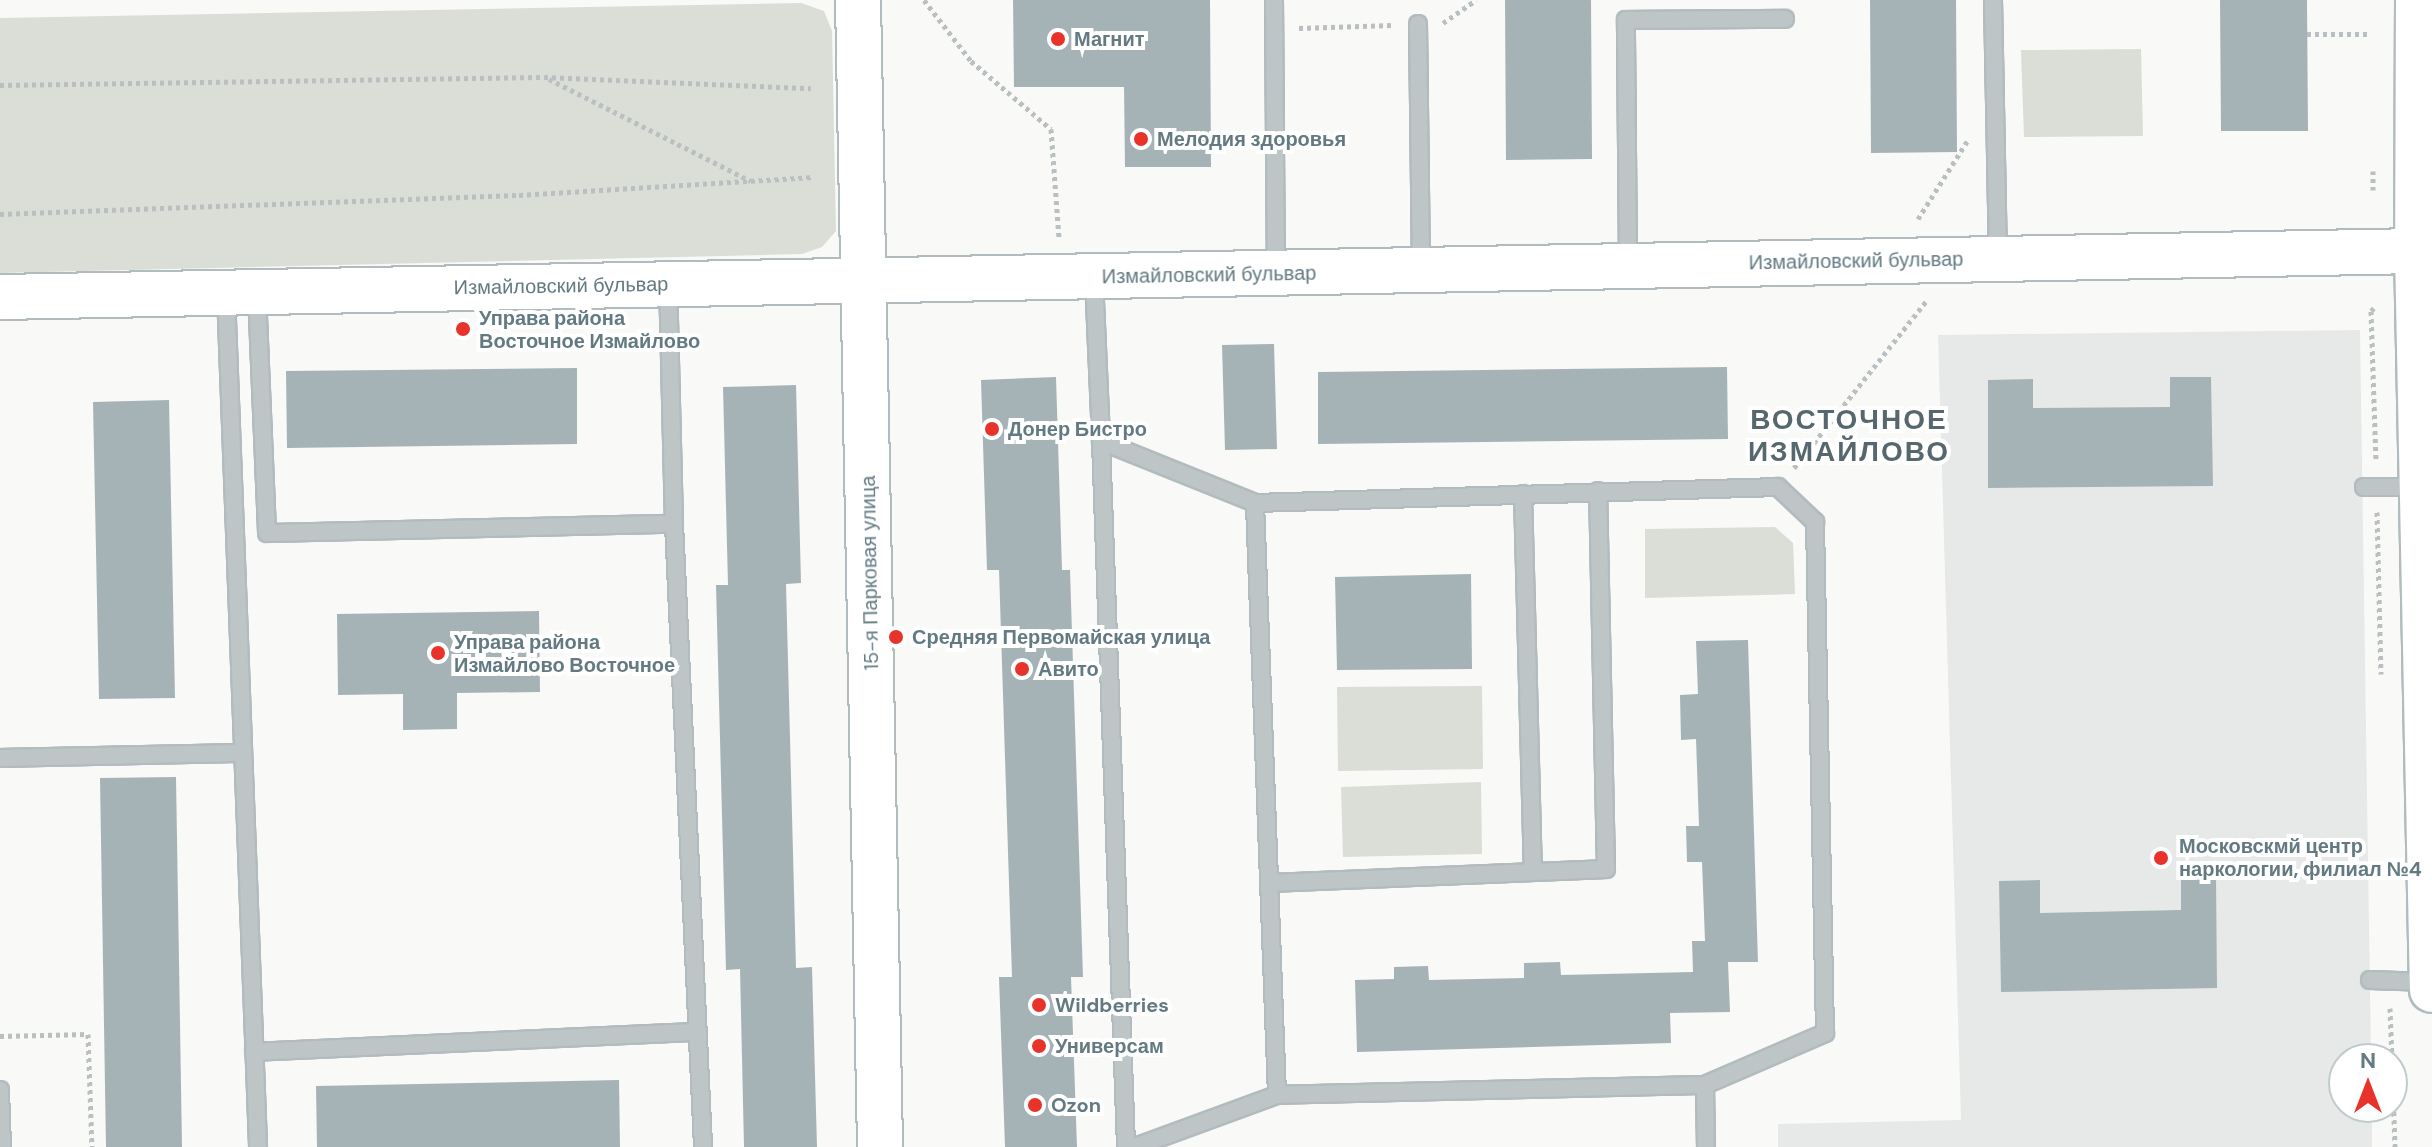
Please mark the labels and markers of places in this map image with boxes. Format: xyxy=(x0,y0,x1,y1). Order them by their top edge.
place label: Магнит xyxy=(1074,27,1145,51)
marker: Магнит xyxy=(1049,30,1067,48)
place label: Мелодия здоровья xyxy=(1157,127,1346,151)
marker: Мелодия здоровья xyxy=(1132,130,1150,148)
place label: Управа района Восточное Измайлово xyxy=(479,306,700,353)
marker: Управа района Восточное Измайлово xyxy=(454,320,472,338)
place label: Донер Бистро xyxy=(1008,417,1147,441)
marker: Донер Бистро xyxy=(983,420,1001,438)
place label: Средняя Первомайская улица xyxy=(912,625,1210,649)
marker: Средняя Первомайская улица xyxy=(887,628,905,646)
place label: Управа района Измайлово Восточное xyxy=(454,630,675,677)
marker: Управа района Измайлово Восточное xyxy=(429,644,447,662)
place label: Авито xyxy=(1038,657,1099,681)
marker: Авито xyxy=(1013,660,1031,678)
place label: Московскмй центр наркологии, филиал №4 xyxy=(2179,834,2422,881)
marker: Московскмй центр наркологии, филиал №4 xyxy=(2150,847,2172,869)
place label: Wildberries xyxy=(1055,993,1169,1017)
marker: Wildberries xyxy=(1030,996,1048,1014)
place label: Универсам xyxy=(1055,1034,1164,1058)
marker: Универсам xyxy=(1030,1037,1048,1055)
place label: Ozon xyxy=(1051,1093,1101,1117)
marker: Ozon xyxy=(1026,1096,1044,1114)

